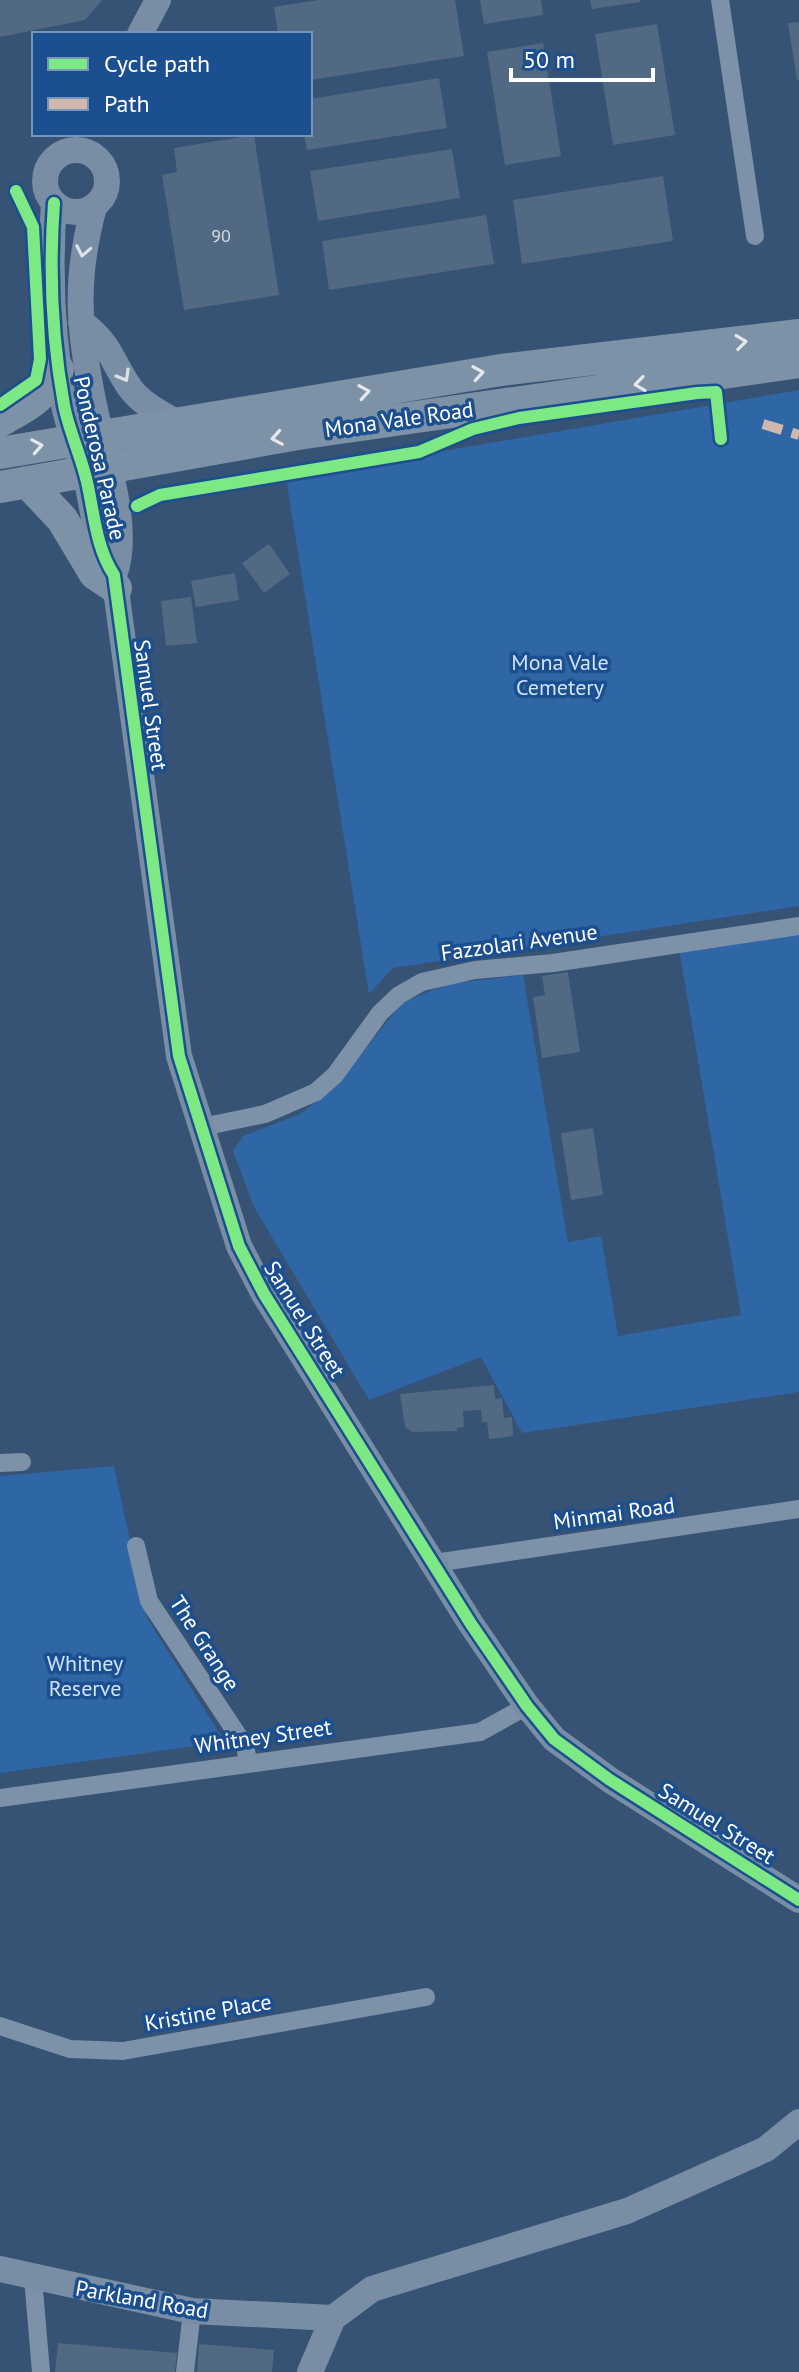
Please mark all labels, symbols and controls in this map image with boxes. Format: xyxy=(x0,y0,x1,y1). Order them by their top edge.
legend xyxy=(32,32,312,136)
scale bar xyxy=(511,32,653,82)
text: 50 m xyxy=(523,44,575,75)
text: Cycle path xyxy=(104,48,210,79)
text: Path xyxy=(104,88,150,119)
house number: 90 xyxy=(211,224,231,247)
one-way arrow xyxy=(75,243,92,257)
one-way arrow xyxy=(735,333,748,350)
one-way arrow xyxy=(472,366,485,383)
one-way arrow xyxy=(114,368,130,382)
street label: Ponderosa Parade xyxy=(68,373,132,543)
one-way arrow xyxy=(633,375,646,392)
one-way arrow xyxy=(357,384,370,401)
street label: Mona Vale Road xyxy=(323,395,475,443)
one-way arrow xyxy=(270,428,284,445)
one-way arrow xyxy=(30,439,44,456)
street label: Samuel Street xyxy=(128,638,174,773)
park label: Mona Vale Cemetery xyxy=(511,648,609,701)
street label: Fazzolari Avenue xyxy=(439,917,599,967)
street label: Samuel Street xyxy=(258,1256,352,1383)
street label: Minmai Road xyxy=(551,1491,677,1535)
street label: The Grange xyxy=(164,1590,246,1696)
park label: Whitney Reserve xyxy=(47,1649,124,1702)
street label: Whitney Street xyxy=(193,1712,334,1759)
street label: Samuel Street xyxy=(654,1776,781,1870)
street label: Kristine Place xyxy=(142,1987,274,2037)
street label: Parkland Road xyxy=(74,2274,210,2324)

